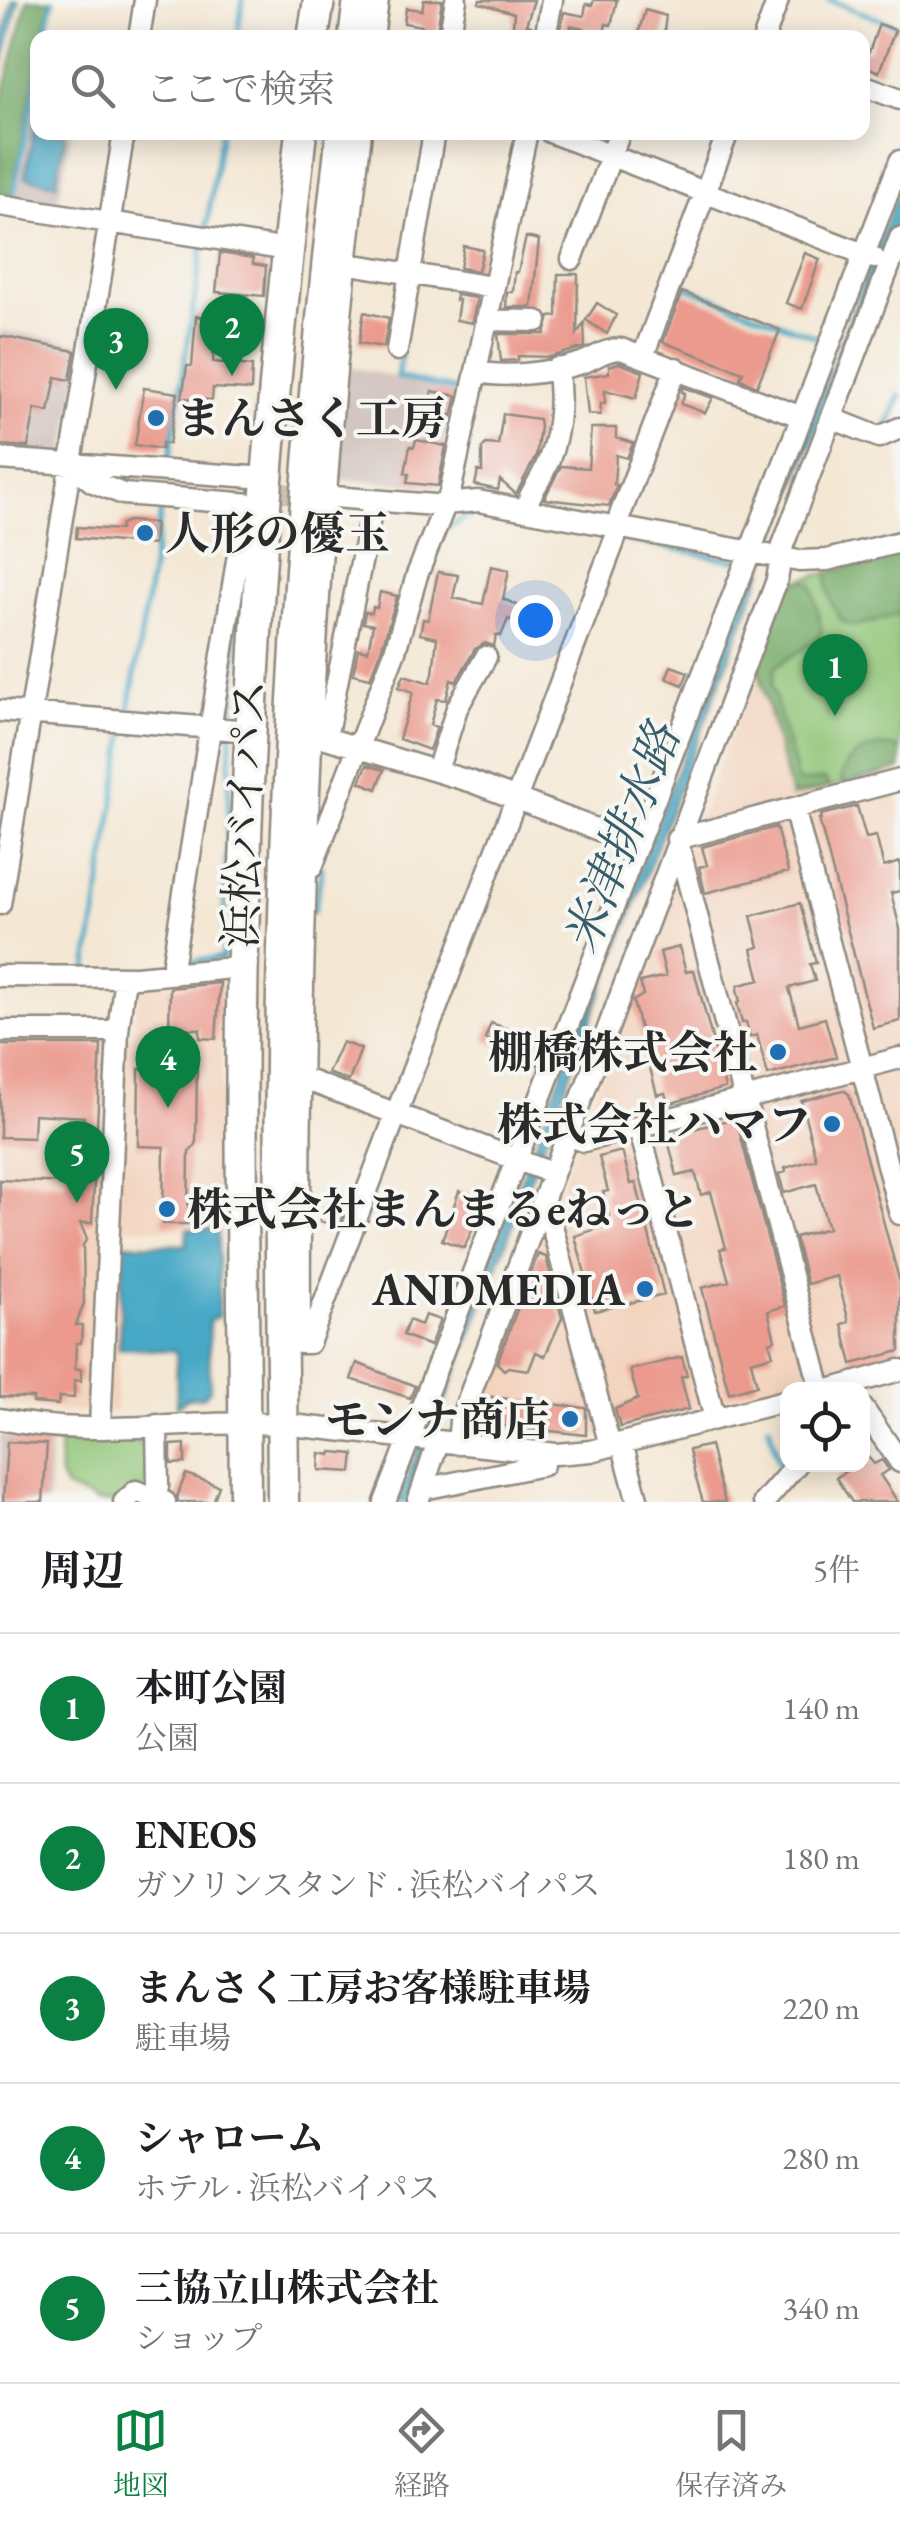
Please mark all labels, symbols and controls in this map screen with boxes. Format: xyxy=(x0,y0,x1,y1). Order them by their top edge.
search box xyxy=(30,30,870,140)
icon: search xyxy=(65,58,120,113)
text: ここで検索 xyxy=(145,64,335,113)
pin: 2 xyxy=(200,294,264,376)
pin: 3 xyxy=(84,308,148,390)
place label: まんさく工房 xyxy=(176,389,446,447)
marker: まんさく工房 xyxy=(145,407,167,429)
place label: 人形の優玉 xyxy=(165,504,390,562)
marker: 人形の優玉 xyxy=(134,522,156,544)
your location xyxy=(510,595,561,646)
pin: 1 xyxy=(802,634,868,716)
street label: 浜松バイパス xyxy=(210,679,278,949)
water label: 米津排水路 xyxy=(549,712,694,961)
place label: 棚橋株式会社 xyxy=(488,1023,758,1081)
pin: 4 xyxy=(136,1026,200,1108)
marker: 棚橋株式会社 xyxy=(767,1041,789,1063)
place label: 株式会社ハマフ xyxy=(497,1095,812,1153)
marker: 株式会社ハマフ xyxy=(821,1113,843,1135)
pin: 5 xyxy=(44,1120,110,1203)
place label: 株式会社まんまるeねっと xyxy=(187,1180,701,1238)
marker: 株式会社まんまるeねっと xyxy=(156,1198,178,1220)
place label: ANDMEDIA xyxy=(371,1260,626,1318)
marker: ANDMEDIA xyxy=(634,1278,656,1300)
map controls xyxy=(780,1382,870,1472)
button: locate xyxy=(780,1382,870,1472)
place label: モンナ商店 xyxy=(325,1390,550,1448)
marker: モンナ商店 xyxy=(559,1408,581,1430)
text: 周辺 xyxy=(40,1543,124,1598)
text: 5件 xyxy=(813,1549,860,1591)
text: 本町公園 xyxy=(135,1663,287,1712)
text: 1 xyxy=(64,1687,81,1729)
text: 140 m xyxy=(783,1687,860,1729)
text: 公園 xyxy=(135,1717,199,1759)
text: ENEOS xyxy=(135,1810,257,1859)
text: 2 xyxy=(64,1837,81,1879)
text: 180 m xyxy=(783,1837,860,1879)
text: ガソリンスタンド · 浜松バイパス xyxy=(135,1864,601,1906)
text: まんさく工房お客様駐車場 xyxy=(135,1963,591,2012)
text: 3 xyxy=(64,1987,81,2029)
text: 220 m xyxy=(783,1987,860,2029)
text: 駐車場 xyxy=(135,2017,231,2059)
text: シャローム xyxy=(135,2113,324,2162)
text: 4 xyxy=(64,2137,81,2179)
text: 280 m xyxy=(783,2137,860,2179)
text: ホテル · 浜松バイパス xyxy=(135,2167,440,2209)
text: 三協立山株式会社 xyxy=(135,2263,439,2312)
text: 5 xyxy=(64,2287,81,2329)
text: 340 m xyxy=(783,2287,860,2329)
text: ショップ xyxy=(135,2317,262,2359)
tab: 地図 xyxy=(113,2403,169,2503)
tab: 経路 xyxy=(394,2403,450,2503)
tab: 保存済み xyxy=(675,2403,787,2503)

